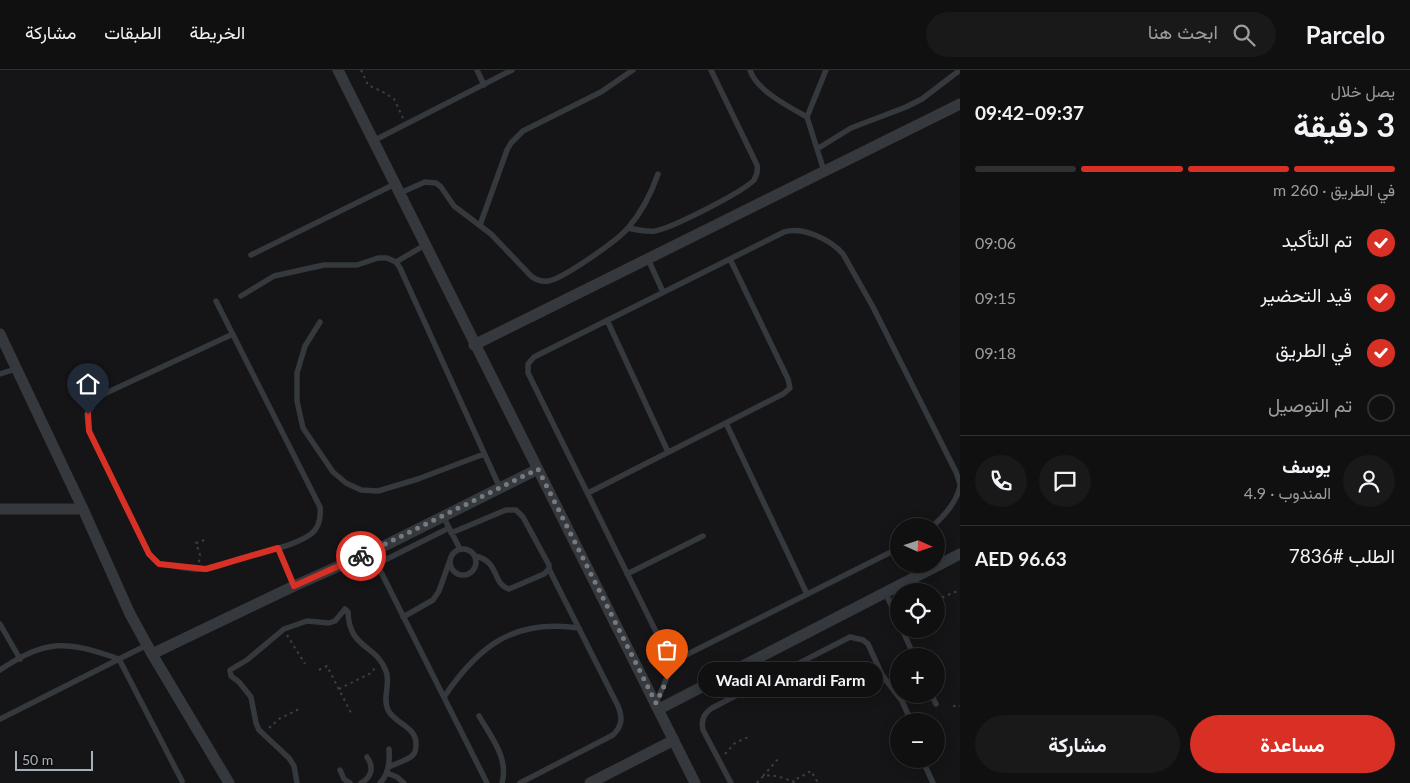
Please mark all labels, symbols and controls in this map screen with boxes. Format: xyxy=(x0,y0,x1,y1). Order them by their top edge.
search box xyxy=(926,12,1276,57)
text: ابحث هنا xyxy=(1148,20,1218,43)
text: Parcelo xyxy=(1306,20,1385,49)
text: مشاركة xyxy=(25,21,76,43)
text: الطبقات xyxy=(104,21,161,43)
text: الخريطة xyxy=(189,21,245,43)
icon: search xyxy=(1230,21,1258,49)
text: يصل خلال xyxy=(1331,81,1395,100)
text: 09:37–09:42 xyxy=(975,101,1084,124)
text: 3 دقيقة xyxy=(1293,105,1395,144)
text: في الطريق · 260 m xyxy=(1273,180,1395,199)
text: تم التأكيد xyxy=(1282,228,1352,251)
icon: check xyxy=(1367,229,1395,257)
text: 09:06 xyxy=(975,233,1016,252)
text: قيد التحضير xyxy=(1261,283,1352,306)
icon: check xyxy=(1367,284,1395,312)
text: 09:15 xyxy=(975,288,1016,307)
text: في الطريق xyxy=(1276,338,1352,361)
icon: check xyxy=(1367,339,1395,367)
text: 09:18 xyxy=(975,343,1016,362)
pin xyxy=(67,363,109,414)
icon: home xyxy=(74,370,102,398)
text: تم التوصيل xyxy=(1268,393,1352,416)
text: يوسف xyxy=(1282,454,1331,477)
button: phone xyxy=(975,455,1027,507)
button: chat xyxy=(1039,455,1091,507)
button: person xyxy=(1343,455,1395,507)
text: المندوب · 4.9 xyxy=(1244,483,1331,502)
north arrow xyxy=(890,518,945,572)
map controls xyxy=(890,518,945,768)
courier xyxy=(336,531,386,581)
icon: bike xyxy=(347,542,375,570)
text: الطلب #7836 xyxy=(1289,544,1395,567)
text: AED 96.63 xyxy=(975,547,1067,570)
button: locate xyxy=(890,583,945,638)
pin xyxy=(646,629,688,680)
icon: bag xyxy=(653,636,681,664)
button: + xyxy=(890,648,945,703)
callout: Wadi Al Amardi Farm xyxy=(697,662,882,698)
text: Wadi Al Amardi Farm xyxy=(716,670,865,689)
button: − xyxy=(890,713,945,768)
button: مشاركة xyxy=(975,715,1180,773)
button: مساعدة xyxy=(1190,715,1395,773)
scale bar xyxy=(15,748,92,771)
text: 50 m xyxy=(22,751,53,768)

